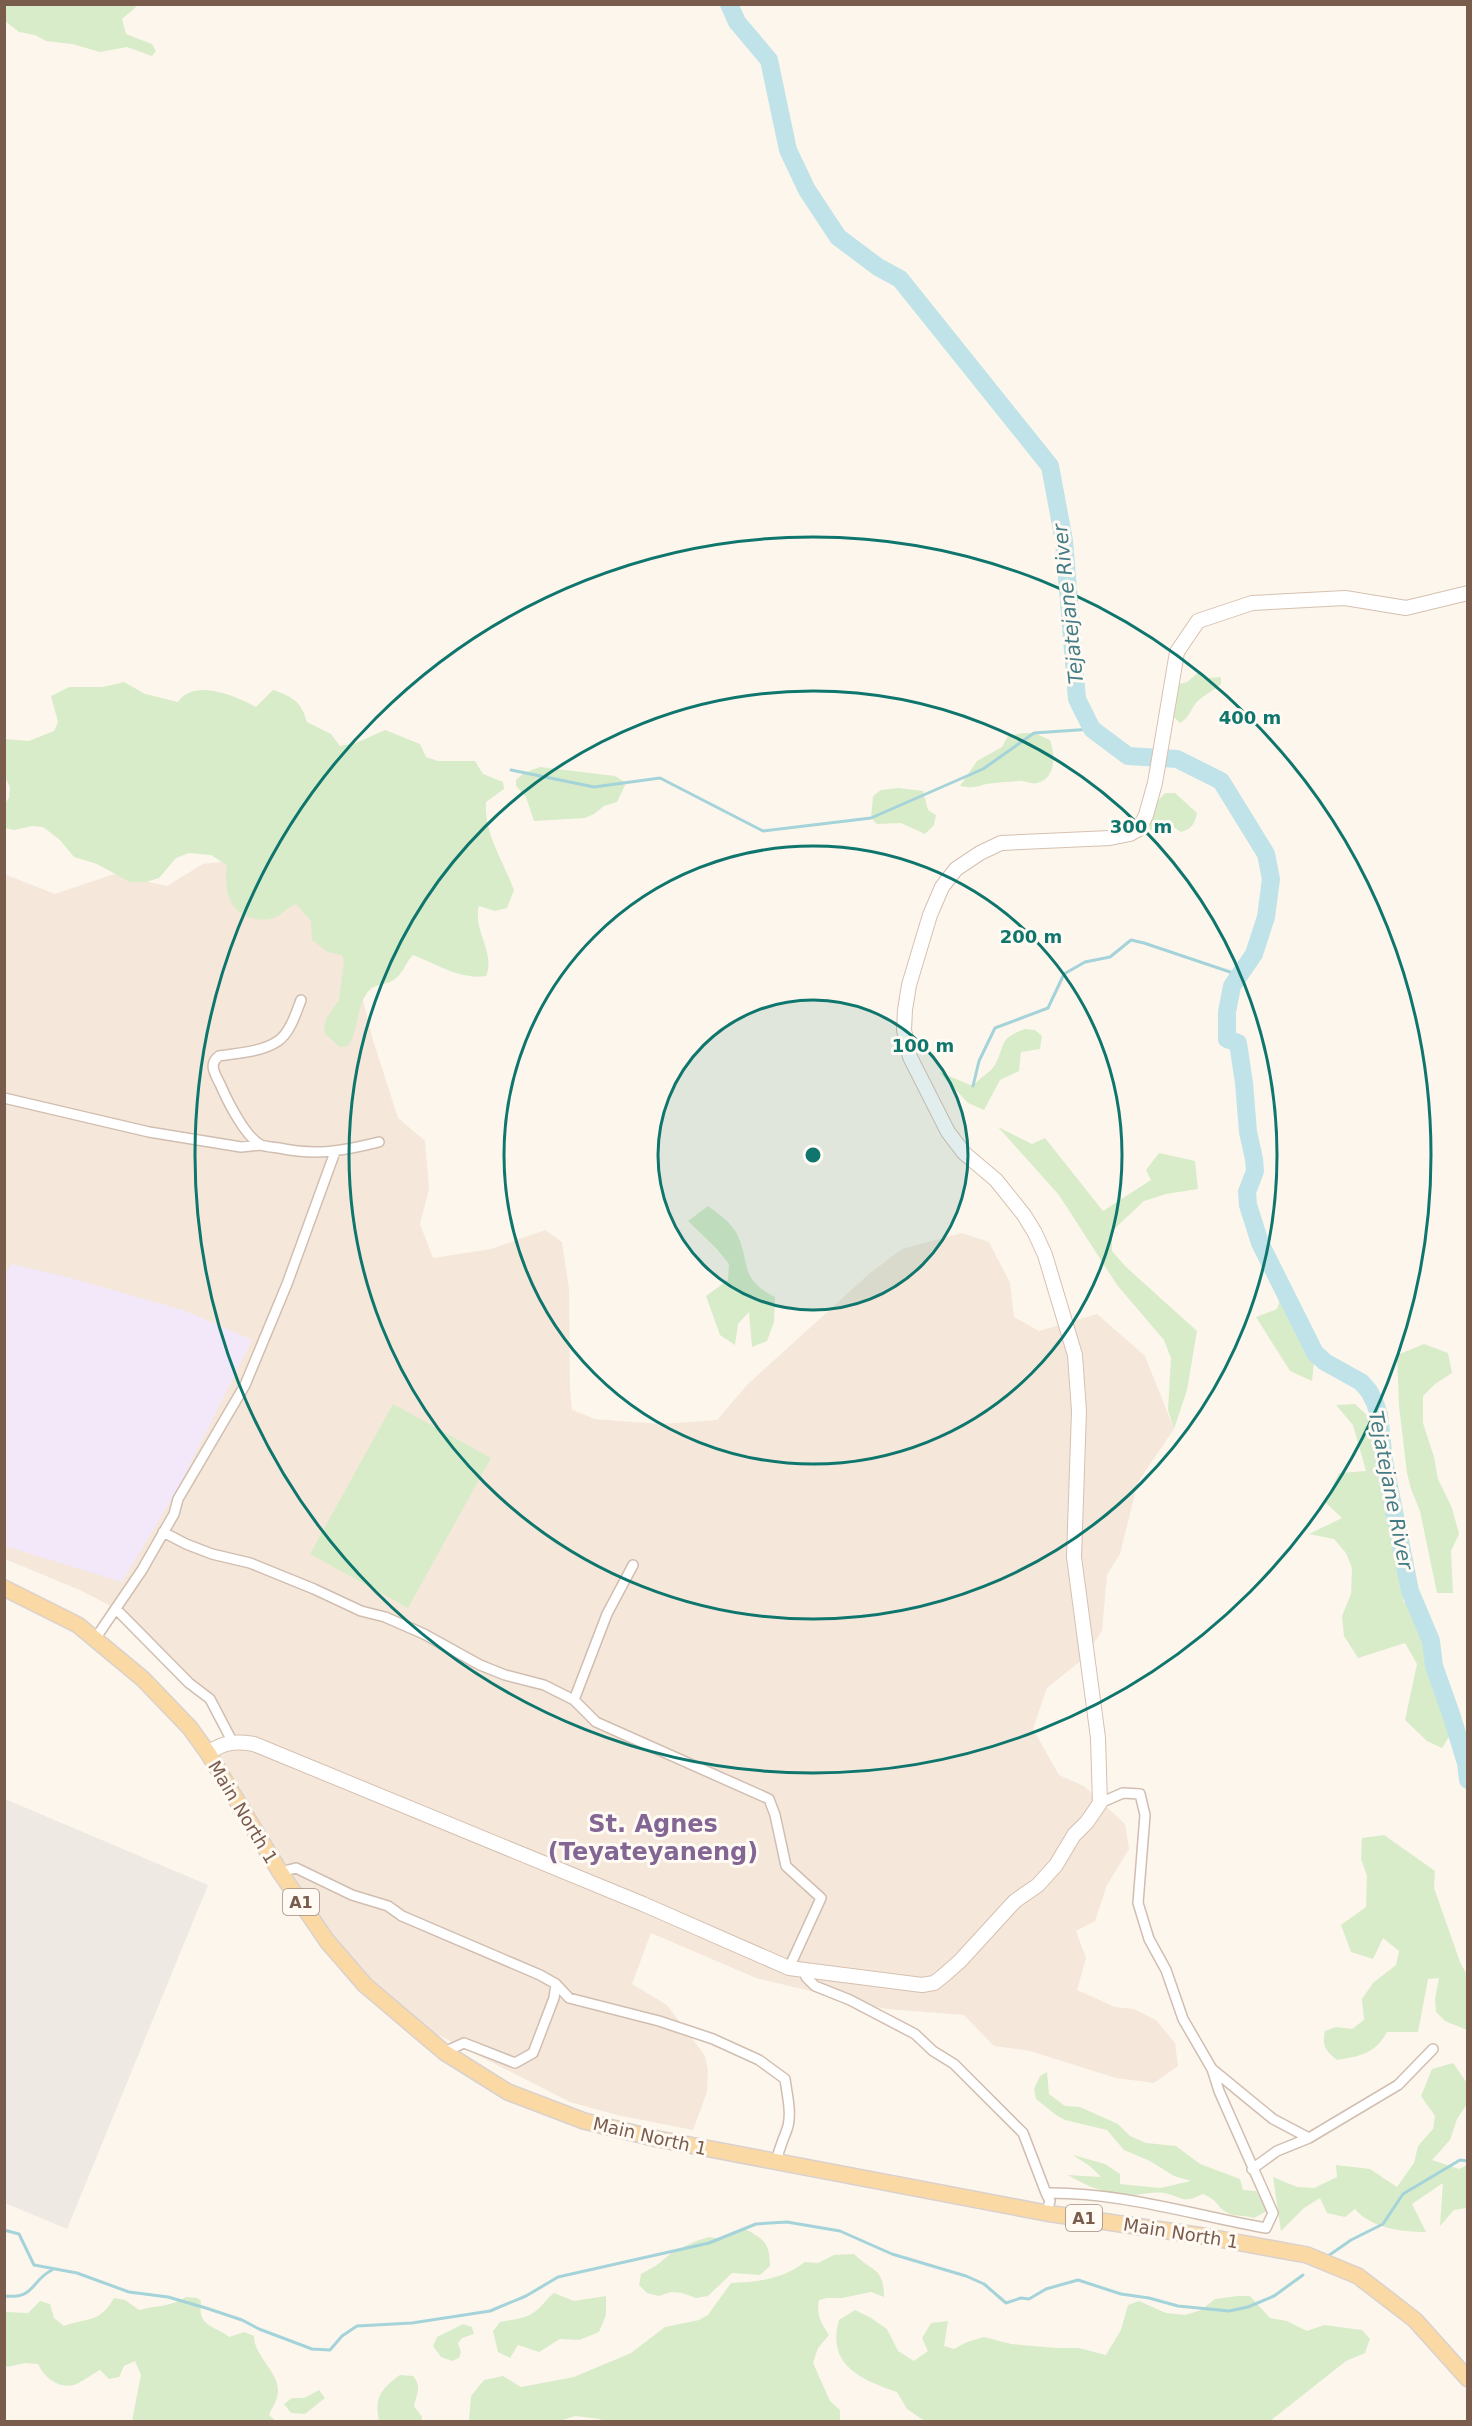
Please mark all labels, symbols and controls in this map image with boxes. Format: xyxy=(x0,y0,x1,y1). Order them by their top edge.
water label: Tejatejane River xyxy=(1047,521,1088,685)
text: 400 m xyxy=(1219,707,1281,728)
text: 300 m xyxy=(1110,816,1172,837)
text: 200 m xyxy=(1000,926,1062,947)
text: 100 m xyxy=(892,1035,954,1056)
centre of rings xyxy=(803,1145,823,1165)
water label: Tejatejane River xyxy=(1364,1409,1418,1573)
street label: Main North 1 xyxy=(204,1757,282,1867)
district label: St. Agnes (Teyateyaneng) xyxy=(548,1810,758,1866)
road number: A1 xyxy=(283,1889,319,1915)
street label: Main North 1 xyxy=(591,2113,709,2159)
road number: A1 xyxy=(1066,2205,1102,2231)
street label: Main North 1 xyxy=(1122,2214,1240,2252)

